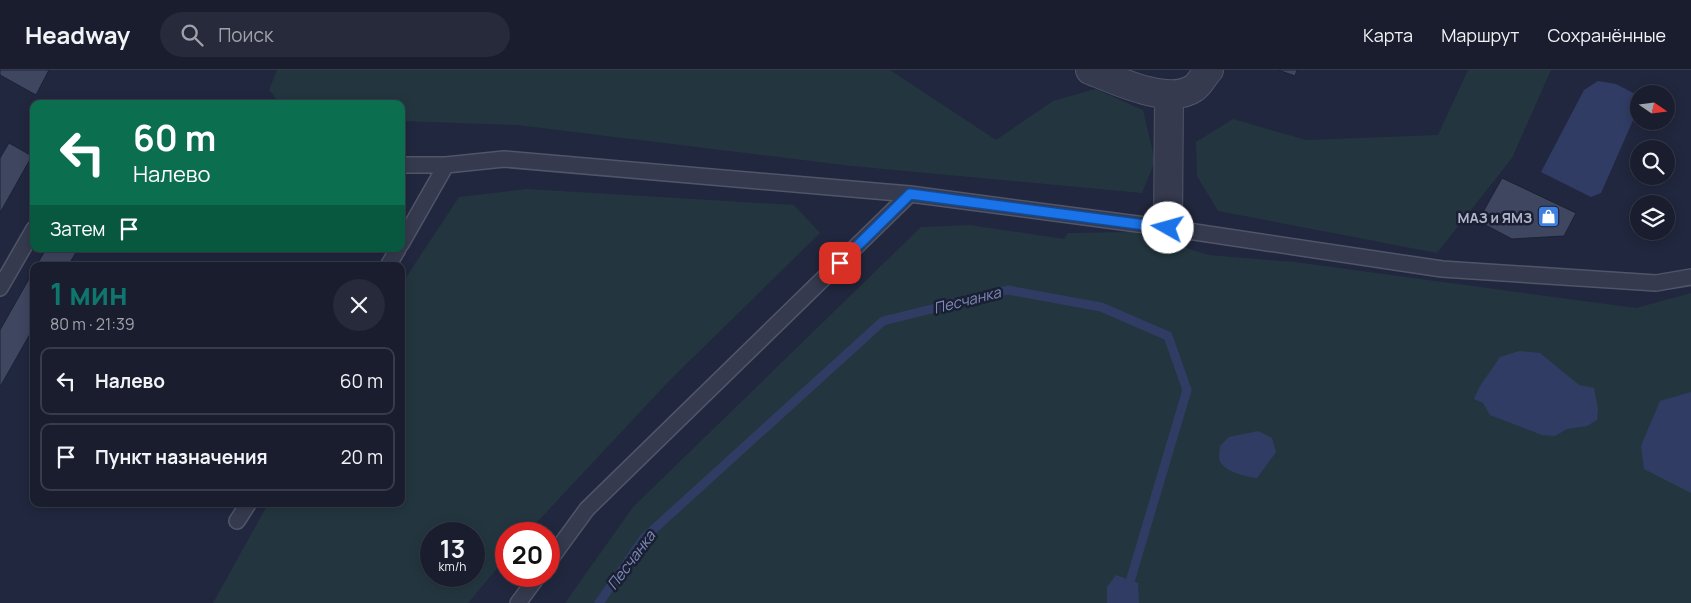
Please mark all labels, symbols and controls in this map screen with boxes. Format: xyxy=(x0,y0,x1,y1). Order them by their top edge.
search box xyxy=(160,12,510,57)
text: Headway xyxy=(25,18,130,51)
icon: search xyxy=(178,21,206,49)
text: Поиск xyxy=(218,22,273,48)
text: Карта xyxy=(1363,23,1413,47)
text: Маршрут xyxy=(1441,23,1519,47)
text: Сохранённые xyxy=(1547,23,1666,47)
north arrow xyxy=(1630,85,1675,130)
map controls xyxy=(1630,85,1675,240)
text: 60 m xyxy=(133,114,216,162)
icon: left xyxy=(50,120,115,185)
button: search xyxy=(1630,140,1675,185)
text: Налево xyxy=(133,159,211,189)
button: layers xyxy=(1630,195,1675,240)
position arrow xyxy=(1141,201,1193,253)
shop icon: МАЗ и ЯМЗ xyxy=(1536,205,1560,229)
place label: МАЗ и ЯМЗ xyxy=(1457,208,1532,227)
icon: arrive xyxy=(115,215,143,243)
text: Затем xyxy=(50,216,105,242)
pin xyxy=(819,242,861,284)
icon: arrive xyxy=(826,249,854,277)
text: 1 мин xyxy=(50,273,128,314)
button: close xyxy=(333,279,385,331)
water label: Песчанка xyxy=(931,281,1003,318)
text: 80 m · 21:39 xyxy=(50,313,135,335)
icon: left xyxy=(52,367,80,395)
text: Налево xyxy=(95,368,165,394)
text: 60 m xyxy=(340,368,383,394)
icon: arrive xyxy=(52,443,80,471)
text: Пункт назначения xyxy=(95,444,268,470)
text: 20 m xyxy=(341,444,383,470)
speed limit sign: 20 xyxy=(495,522,560,587)
water label: Песчанка xyxy=(602,526,660,594)
text: 13 xyxy=(440,531,465,566)
text: km/h xyxy=(439,558,466,575)

